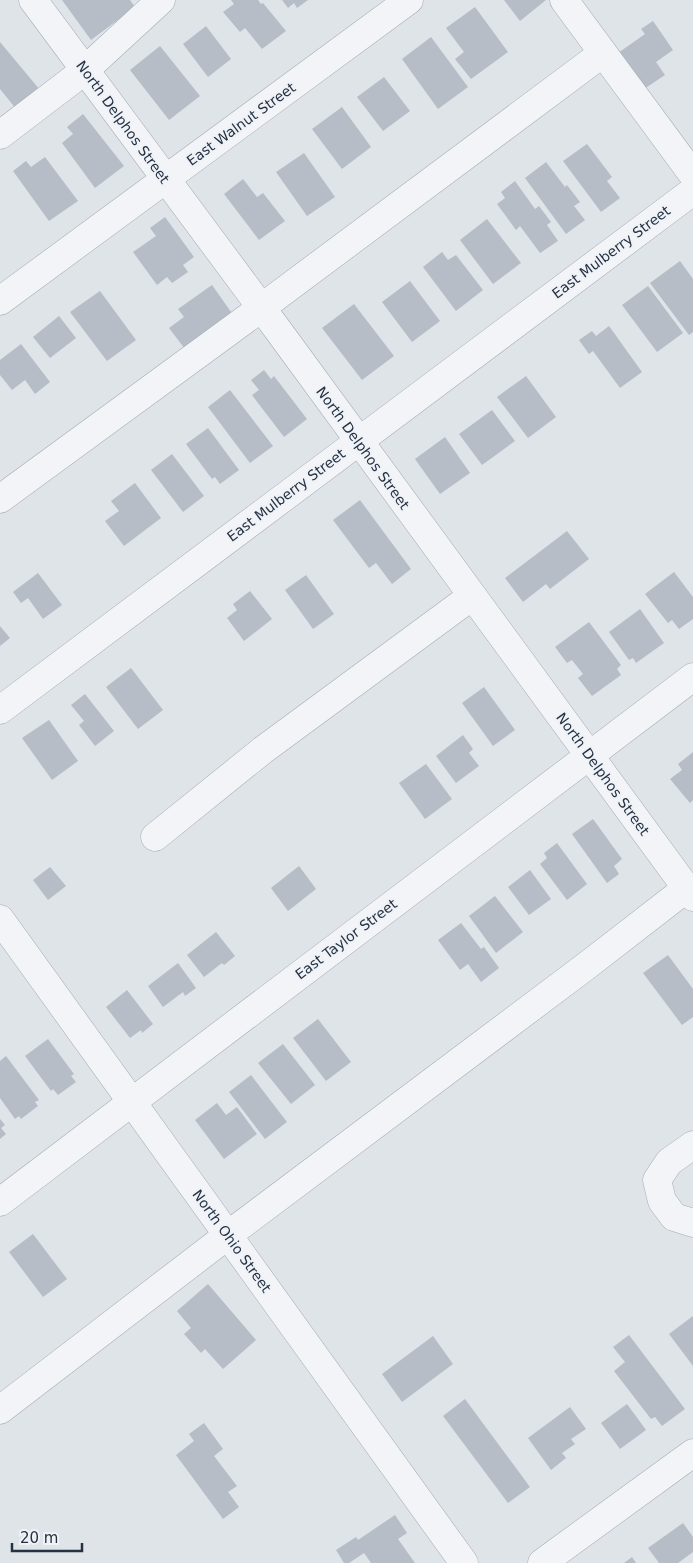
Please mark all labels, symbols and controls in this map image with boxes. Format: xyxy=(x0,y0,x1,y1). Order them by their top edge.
street label: North Delphos Street xyxy=(73,58,173,187)
street label: East Walnut Street xyxy=(184,79,299,169)
street label: East Mulberry Street xyxy=(549,202,674,302)
street label: North Delphos Street xyxy=(313,384,413,513)
street label: East Mulberry Street xyxy=(224,445,349,545)
street label: North Delphos Street xyxy=(553,710,653,839)
street label: East Taylor Street xyxy=(292,895,400,982)
street label: North Ohio Street xyxy=(189,1187,275,1296)
scale bar xyxy=(12,1520,82,1552)
text: 20 m xyxy=(20,1529,58,1547)

